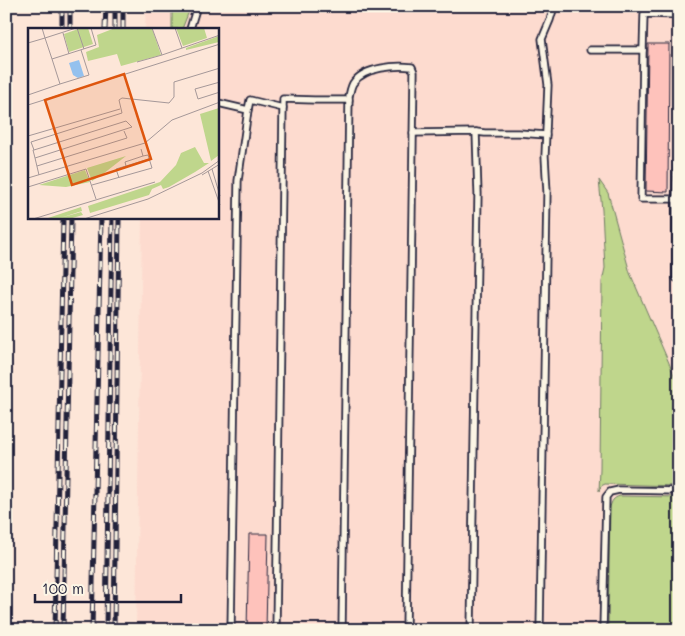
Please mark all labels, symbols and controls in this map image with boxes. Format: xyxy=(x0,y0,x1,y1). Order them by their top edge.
inset map xyxy=(28,28,219,219)
scale bar xyxy=(35,571,181,603)
text: 100 m xyxy=(42,578,84,598)

